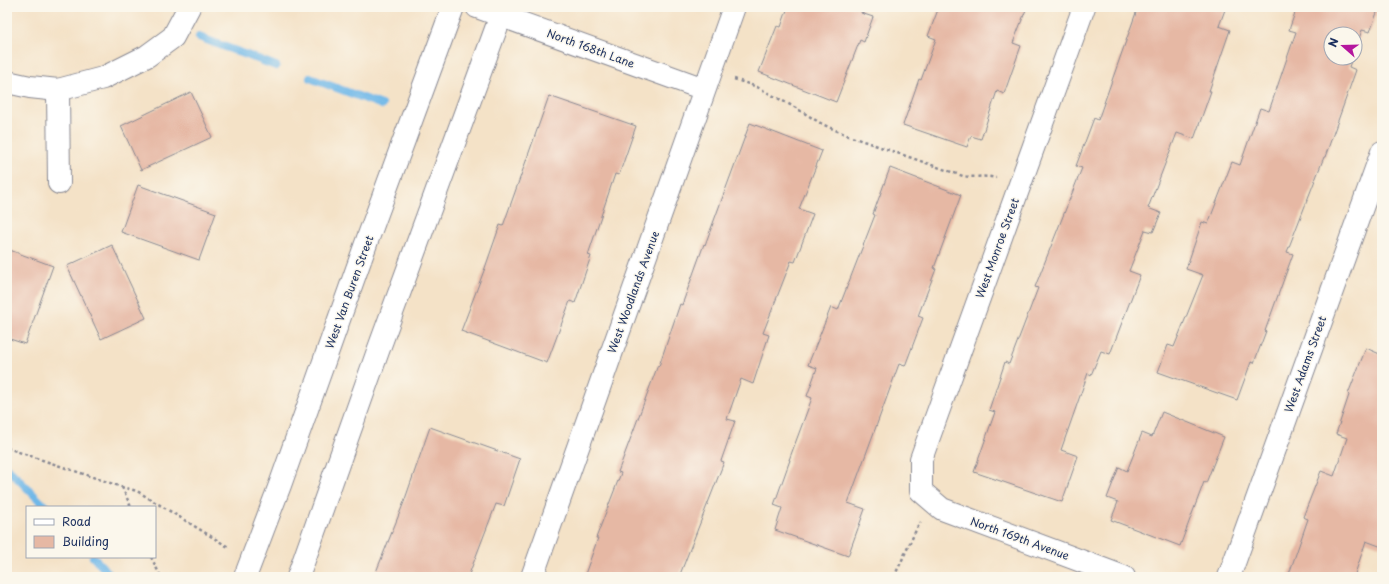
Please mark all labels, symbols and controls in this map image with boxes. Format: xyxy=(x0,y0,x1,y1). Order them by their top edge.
street label: North 168th Lane xyxy=(545,24,637,72)
north arrow xyxy=(1323,26,1363,66)
text: N xyxy=(1324,35,1343,49)
street label: West Monroe Street xyxy=(971,195,1023,301)
street label: West Woodlands Avenue xyxy=(603,228,663,356)
street label: West Van Buren Street xyxy=(321,232,378,351)
street label: West Adams Street xyxy=(1280,313,1331,415)
legend xyxy=(26,506,156,558)
text: Road xyxy=(62,512,91,530)
street label: North 169th Avenue xyxy=(968,512,1072,564)
text: Building xyxy=(62,532,109,550)

